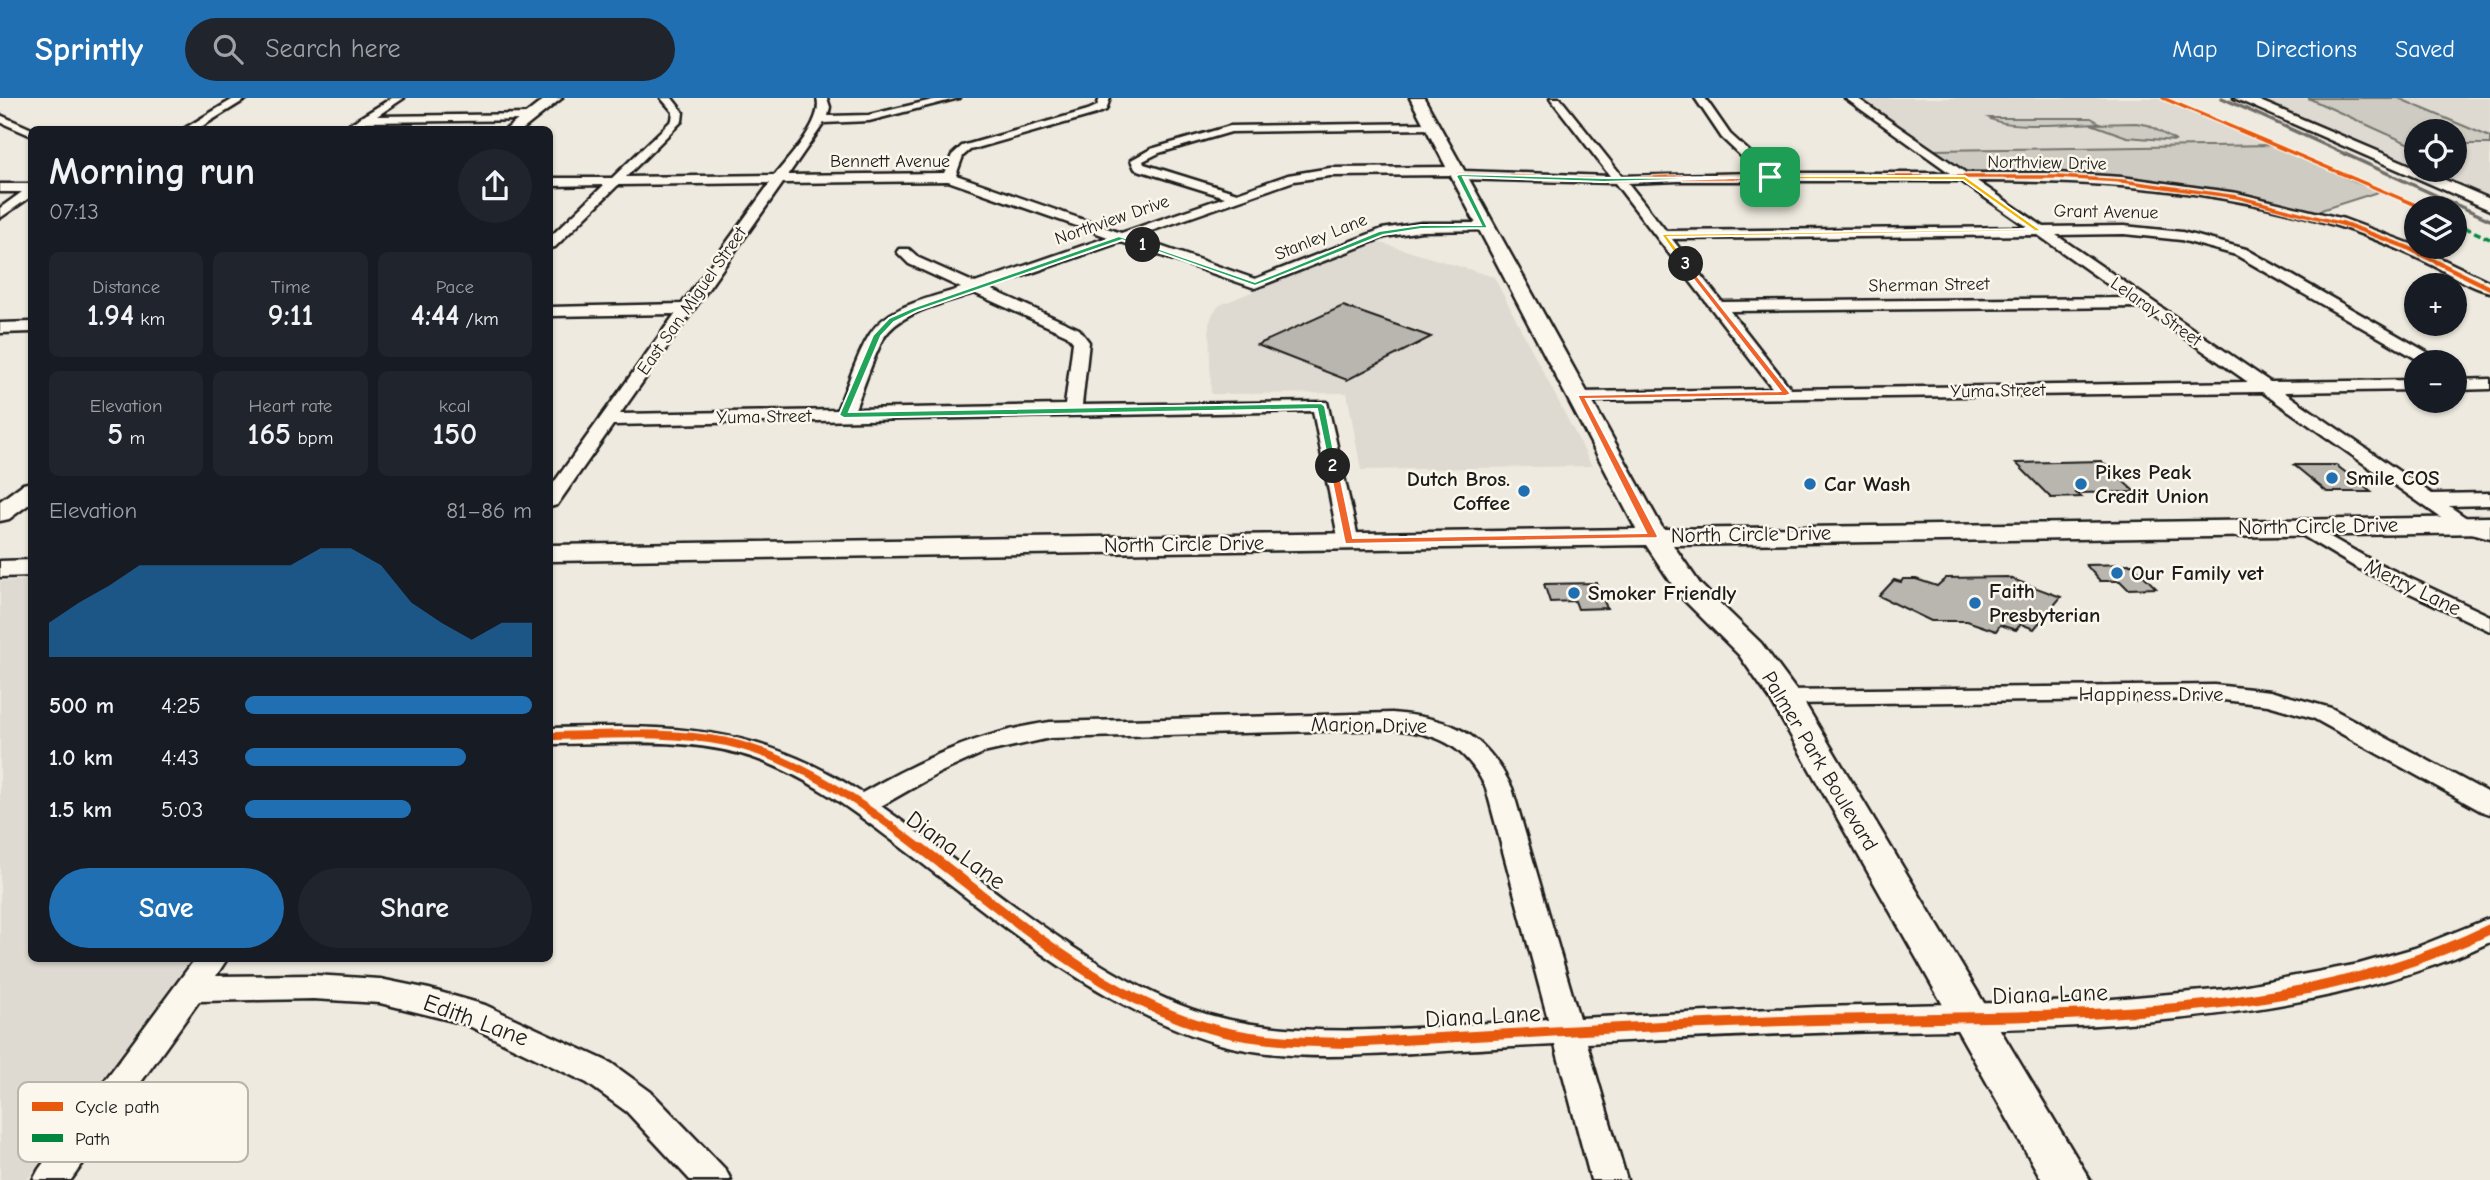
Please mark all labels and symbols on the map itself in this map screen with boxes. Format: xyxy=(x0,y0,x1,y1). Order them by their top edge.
pin xyxy=(1740,147,1800,207)
street label: Bennett Avenue xyxy=(830,151,950,172)
street label: Northview Drive xyxy=(1987,151,2107,175)
street label: Northview Drive xyxy=(1052,191,1172,249)
street label: Grant Avenue xyxy=(2053,201,2159,223)
street label: Stanley Lane xyxy=(1272,209,1370,265)
street label: East San Miguel Street xyxy=(633,222,752,379)
pin: 1 xyxy=(1126,228,1160,262)
pin: 3 xyxy=(1668,246,1704,282)
street label: Sherman Street xyxy=(1868,273,1991,297)
street label: Lelaray Street xyxy=(2106,273,2206,352)
street label: Yuma Street xyxy=(1950,380,2047,402)
street label: Yuma Street xyxy=(716,406,813,428)
pin: 2 xyxy=(1316,448,1350,484)
place label: Pikes Peak Credit Union xyxy=(2095,460,2209,508)
place label: Smile COS xyxy=(2346,466,2440,490)
place label: Dutch Bros. Coffee xyxy=(1407,467,1510,515)
marker: Smile COS xyxy=(2324,470,2340,486)
place label: Car Wash xyxy=(1824,472,1911,496)
marker: Car Wash xyxy=(1802,476,1818,492)
marker: Pikes Peak Credit Union xyxy=(2073,476,2089,492)
marker: Dutch Bros. Coffee xyxy=(1516,483,1532,499)
street label: North Circle Drive xyxy=(2238,513,2398,539)
street label: North Circle Drive xyxy=(1671,521,1831,547)
street label: North Circle Drive xyxy=(1104,531,1264,557)
street label: Merry Lane xyxy=(2361,553,2465,621)
place label: Our Family vet xyxy=(2131,561,2265,585)
marker: Our Family vet xyxy=(2109,565,2125,581)
place label: Faith Presbyterian xyxy=(1989,579,2100,627)
place label: Smoker Friendly xyxy=(1588,581,1737,605)
marker: Smoker Friendly xyxy=(1566,585,1582,601)
marker: Faith Presbyterian xyxy=(1967,595,1983,611)
street label: Palmer Park Boulevard xyxy=(1757,667,1883,855)
street label: Happiness Drive xyxy=(2079,682,2223,706)
street label: Marion Drive xyxy=(1311,712,1427,738)
street label: Diana Lane xyxy=(901,805,1011,895)
street label: Diana Lane xyxy=(1992,978,2108,1010)
street label: Edith Lane xyxy=(420,988,532,1052)
street label: Diana Lane xyxy=(1424,999,1542,1033)
legend xyxy=(18,1082,248,1162)
text: Cycle path xyxy=(75,1096,160,1118)
text: Path xyxy=(75,1128,110,1150)

